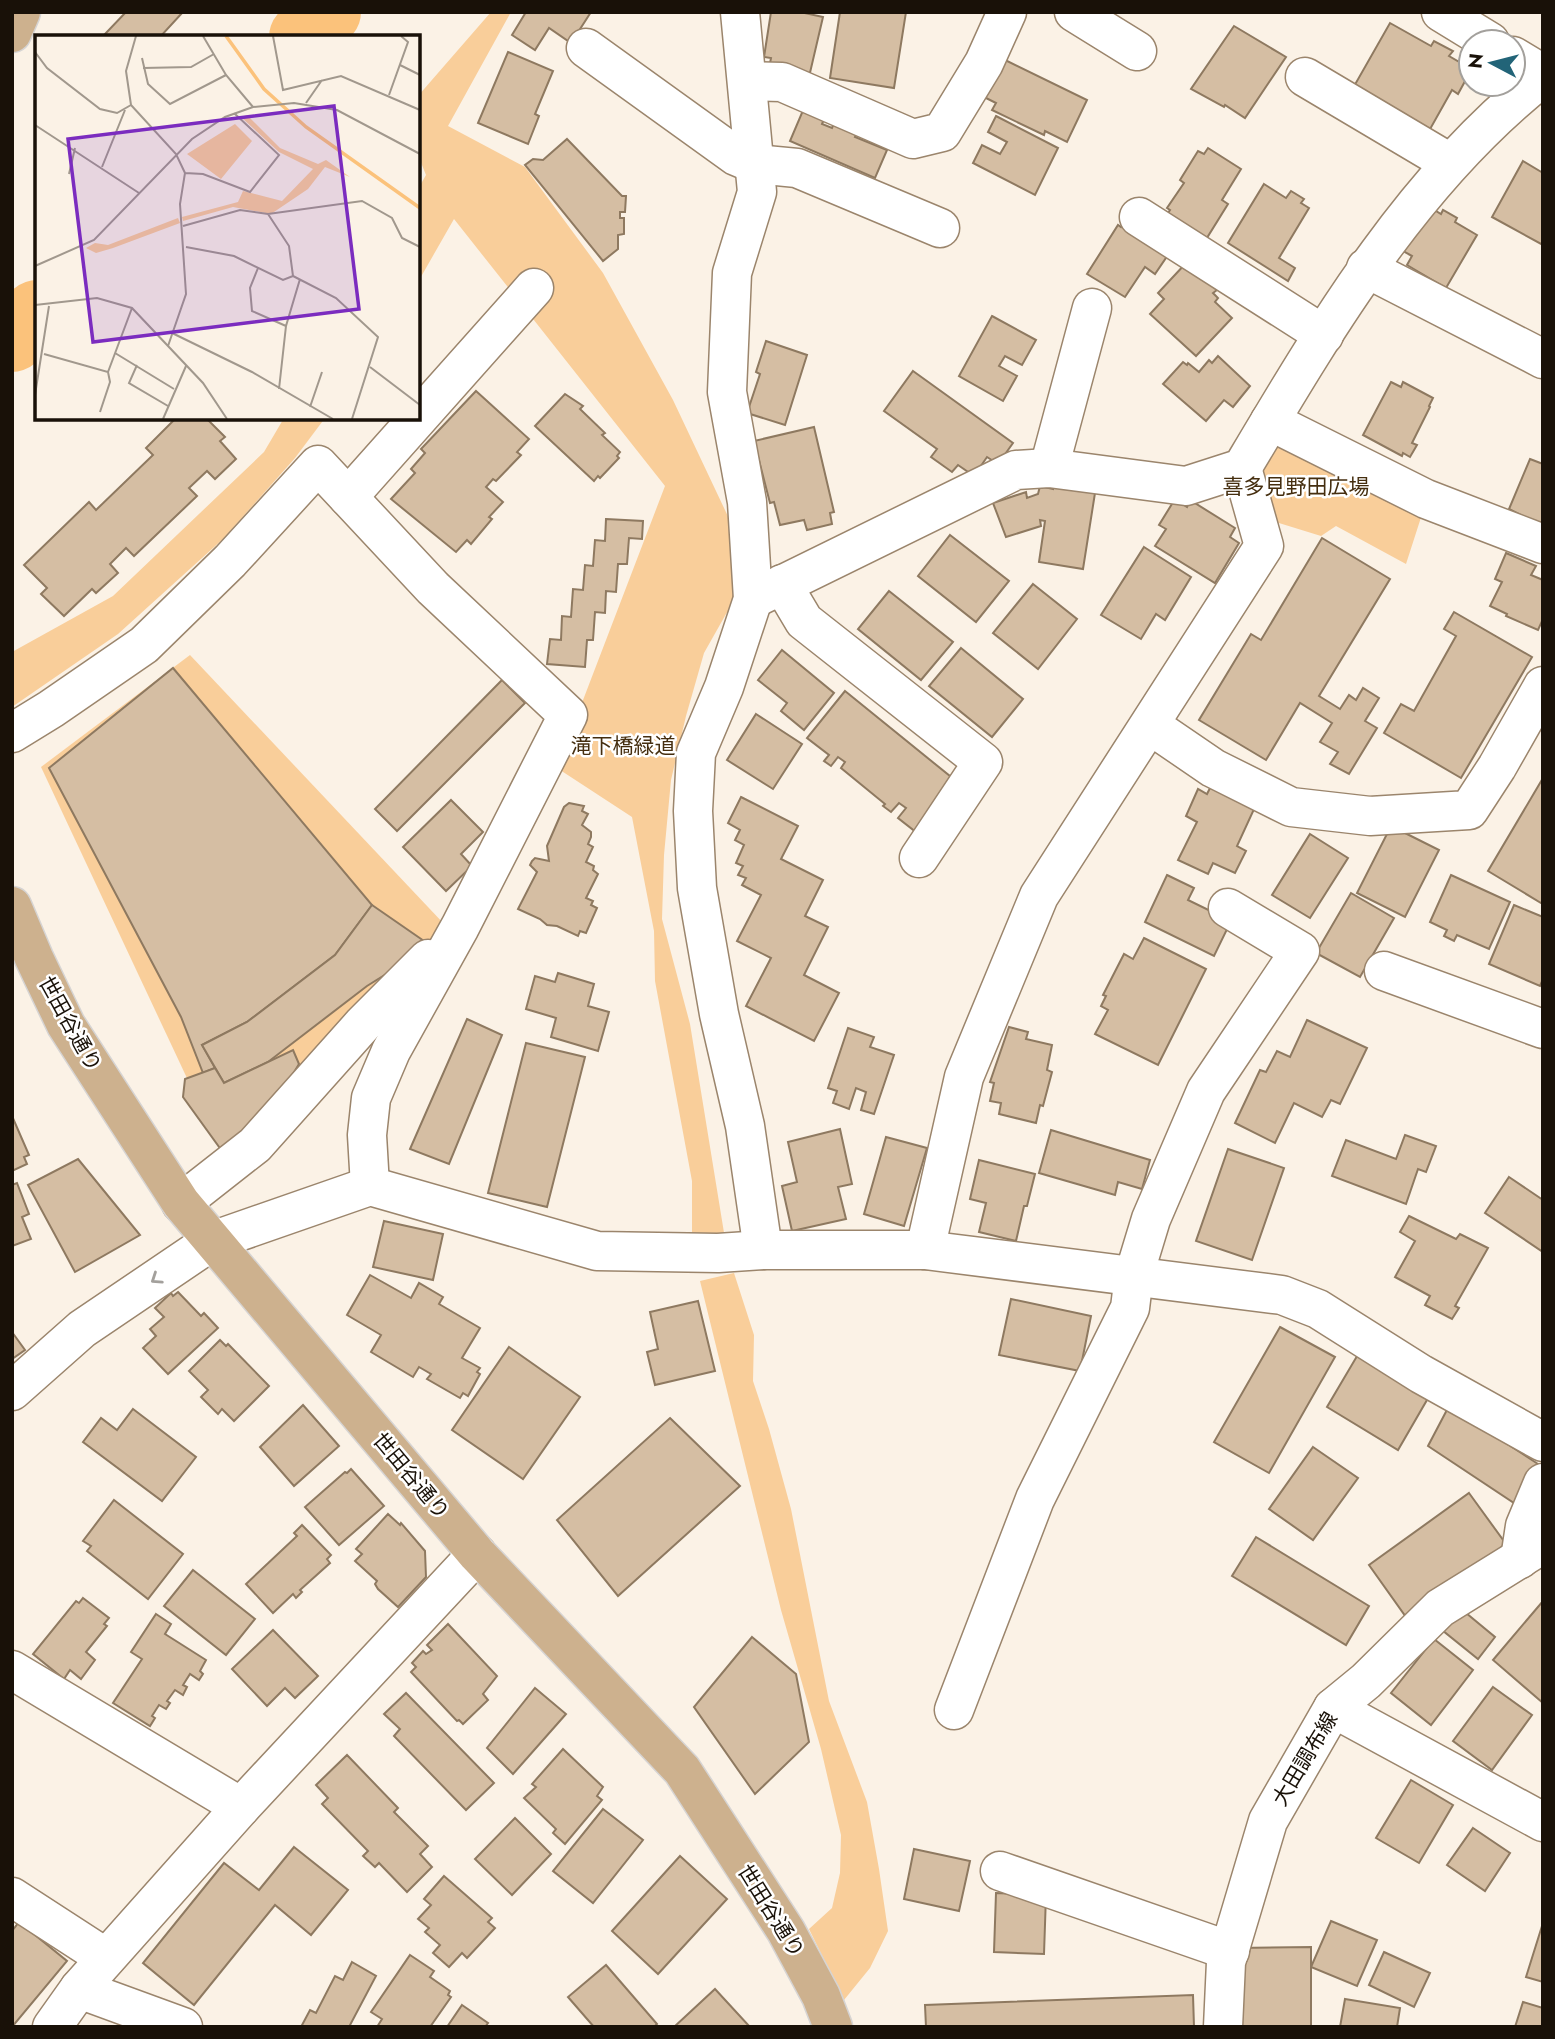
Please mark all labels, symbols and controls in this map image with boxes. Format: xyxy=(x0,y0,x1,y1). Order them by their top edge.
north arrow xyxy=(1457,28,1527,98)
inset map xyxy=(35,35,420,420)
text: N xyxy=(1461,52,1490,70)
park label: 喜多見野田広場 xyxy=(1223,472,1370,502)
park label: 滝下橋緑道 xyxy=(571,731,676,761)
street label: 世田谷通り xyxy=(31,971,109,1077)
one-way arrow xyxy=(150,1271,163,1284)
street label: 世田谷通り xyxy=(366,1426,456,1526)
street label: 大田調布線 xyxy=(1265,1706,1345,1812)
street label: 世田谷通り xyxy=(730,1859,812,1963)

